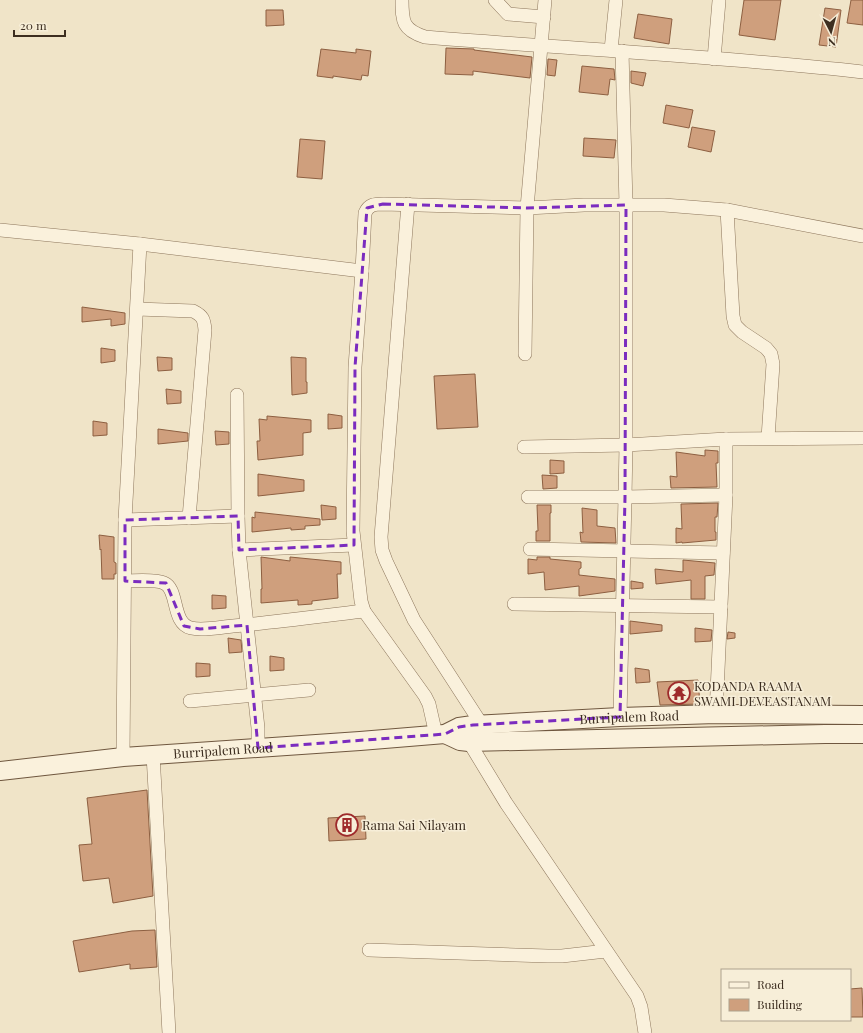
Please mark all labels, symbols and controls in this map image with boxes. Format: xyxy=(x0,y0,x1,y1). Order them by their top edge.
scale bar xyxy=(14,12,65,38)
north arrow xyxy=(811,12,851,52)
text: 20 m xyxy=(20,17,47,33)
text: N xyxy=(827,35,837,50)
place label: KODANDA RAAMA SWAMI DEVEASTANAM xyxy=(694,677,831,709)
temple icon: KODANDA RAAMA SWAMI DEVEASTANAM xyxy=(666,680,692,706)
street label: Burripalem Road xyxy=(579,706,680,727)
street label: Burripalem Road xyxy=(173,738,274,762)
building icon: Rama Sai Nilayam xyxy=(334,812,360,838)
place label: Rama Sai Nilayam xyxy=(362,816,466,833)
legend xyxy=(721,969,851,1021)
text: Road xyxy=(757,976,784,992)
text: Building xyxy=(757,996,803,1012)

